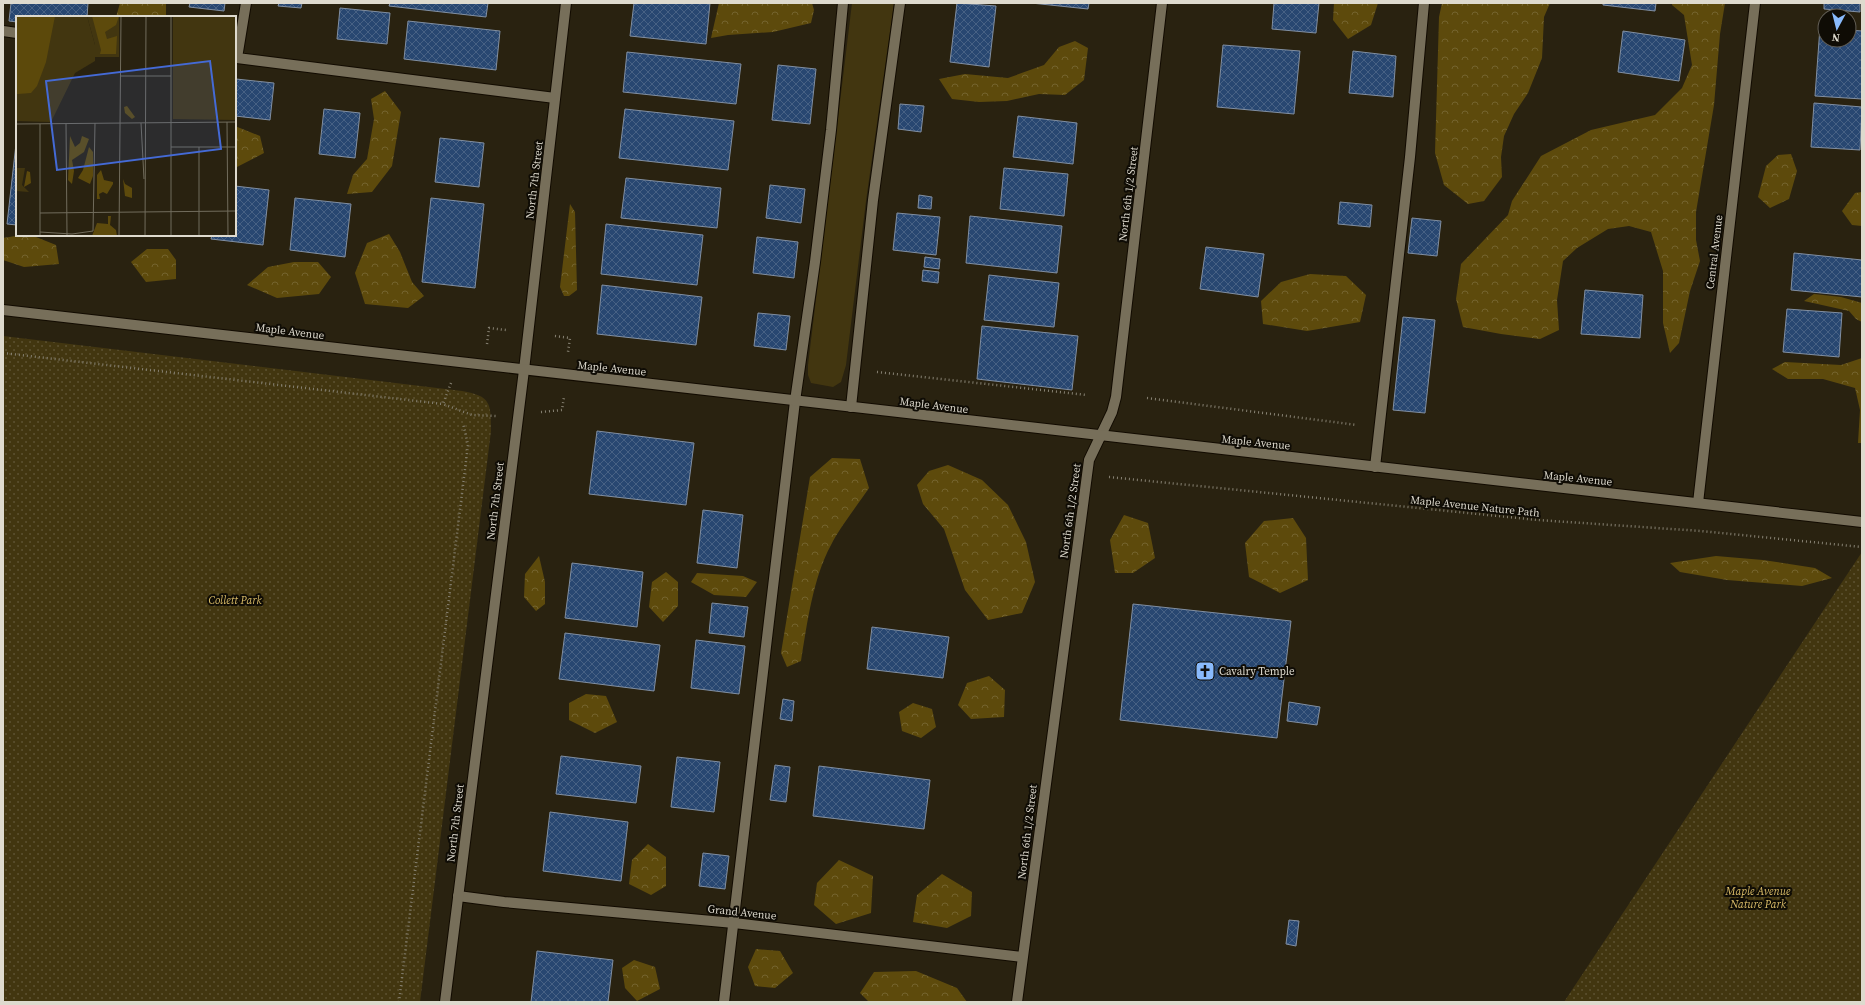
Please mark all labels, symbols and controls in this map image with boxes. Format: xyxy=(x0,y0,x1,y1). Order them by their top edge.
north arrow xyxy=(1817,8,1857,48)
inset map xyxy=(16,16,236,236)
text: N xyxy=(1831,29,1841,45)
street label: North 7th Street xyxy=(522,140,547,220)
street label: North 6th 1/2 Street xyxy=(1115,145,1142,242)
street label: Central Avenue xyxy=(1702,214,1727,290)
street label: Maple Avenue xyxy=(255,320,325,343)
street label: Maple Avenue xyxy=(577,357,647,380)
street label: Maple Avenue xyxy=(899,394,969,417)
street label: Maple Avenue xyxy=(1221,431,1291,454)
street label: North 7th Street xyxy=(483,461,508,541)
street label: North 6th 1/2 Street xyxy=(1056,462,1085,559)
street label: Maple Avenue xyxy=(1543,467,1613,490)
street label: Maple Avenue Nature Path xyxy=(1410,492,1541,521)
park label: Collett Park xyxy=(208,593,262,608)
church icon: Cavalry Temple xyxy=(1194,660,1216,682)
place label: Cavalry Temple xyxy=(1219,664,1295,679)
street label: North 7th Street xyxy=(443,783,468,863)
street label: North 6th 1/2 Street xyxy=(1014,783,1041,880)
park label: Maple Avenue Nature Park xyxy=(1725,884,1791,912)
street label: Grand Avenue xyxy=(707,901,778,924)

